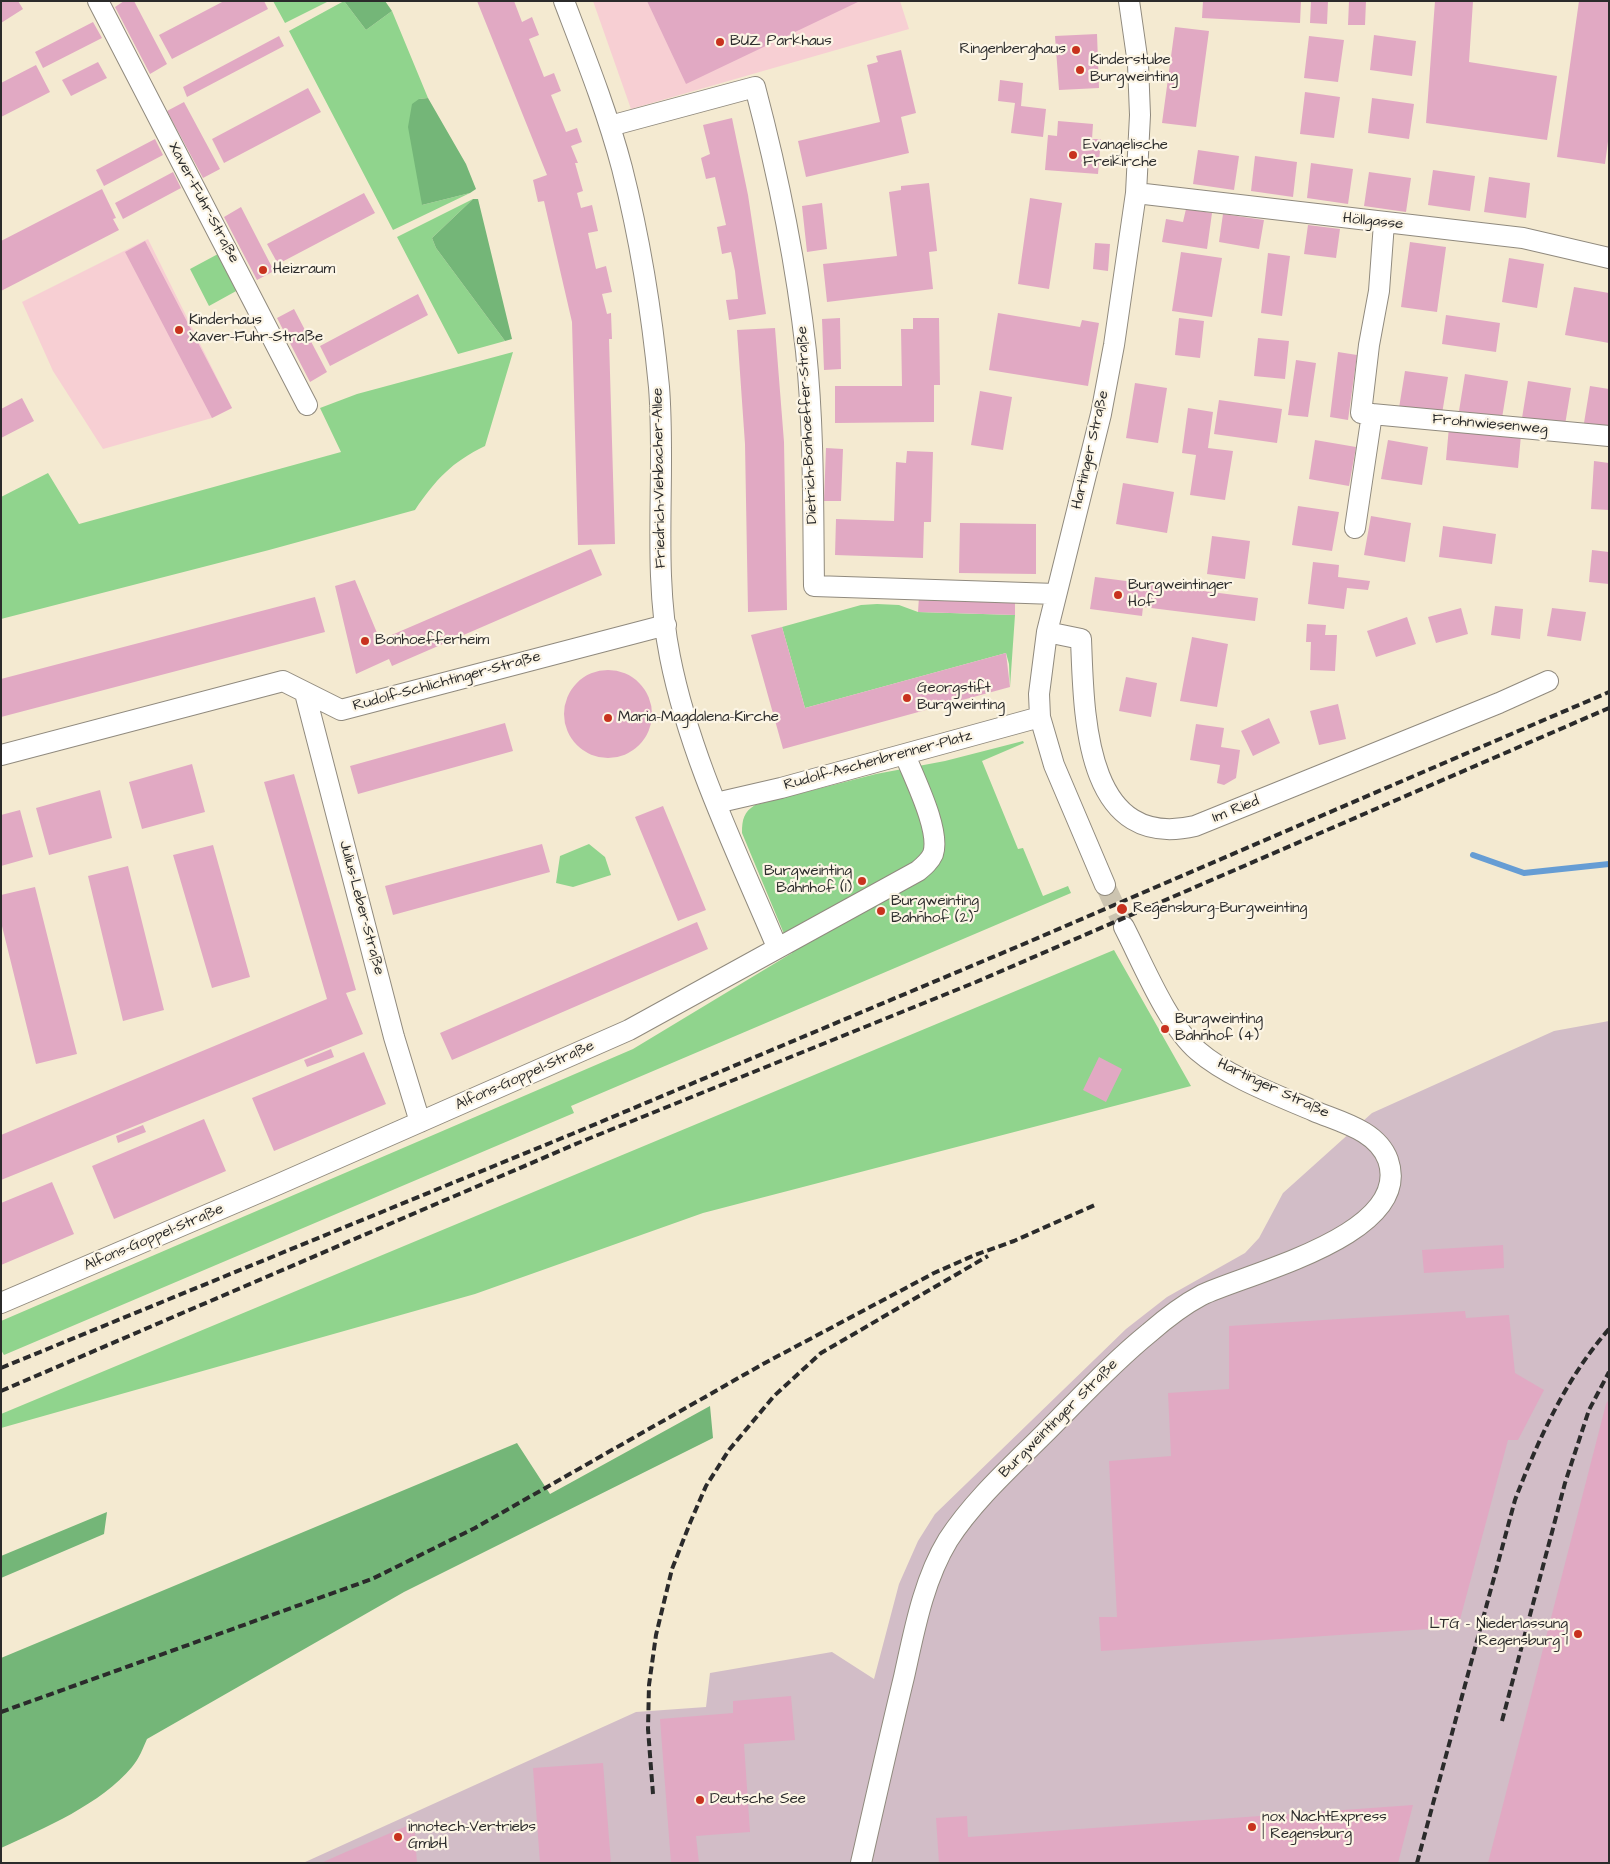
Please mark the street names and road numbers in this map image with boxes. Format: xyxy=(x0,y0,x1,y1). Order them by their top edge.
street label: Xaver-Fuhr-Straße xyxy=(164,140,242,266)
street label: Höllgasse xyxy=(1342,210,1404,234)
street label: Dietrich-Bonhoeffer-Straße xyxy=(794,326,822,524)
street label: Friedrich-Viehbacher-Allee xyxy=(649,388,671,568)
street label: Hartinger Straße xyxy=(1069,389,1113,511)
street label: Frohnwiesenweg xyxy=(1432,411,1548,439)
street label: Rudolf-Schlichtinger-Straße xyxy=(351,648,543,716)
street label: Rudolf-Aschenbrenner-Platz xyxy=(782,727,974,795)
street label: Im Ried xyxy=(1210,793,1262,827)
street label: Julius-Leber-Straße xyxy=(334,839,388,977)
street label: Alfons-Goppel-Straße xyxy=(453,1037,597,1115)
street label: Hartinger Straße xyxy=(1214,1055,1332,1123)
street label: Alfons-Goppel-Straße xyxy=(81,1200,227,1276)
street label: Burgweintinger Straße xyxy=(996,1356,1122,1482)

